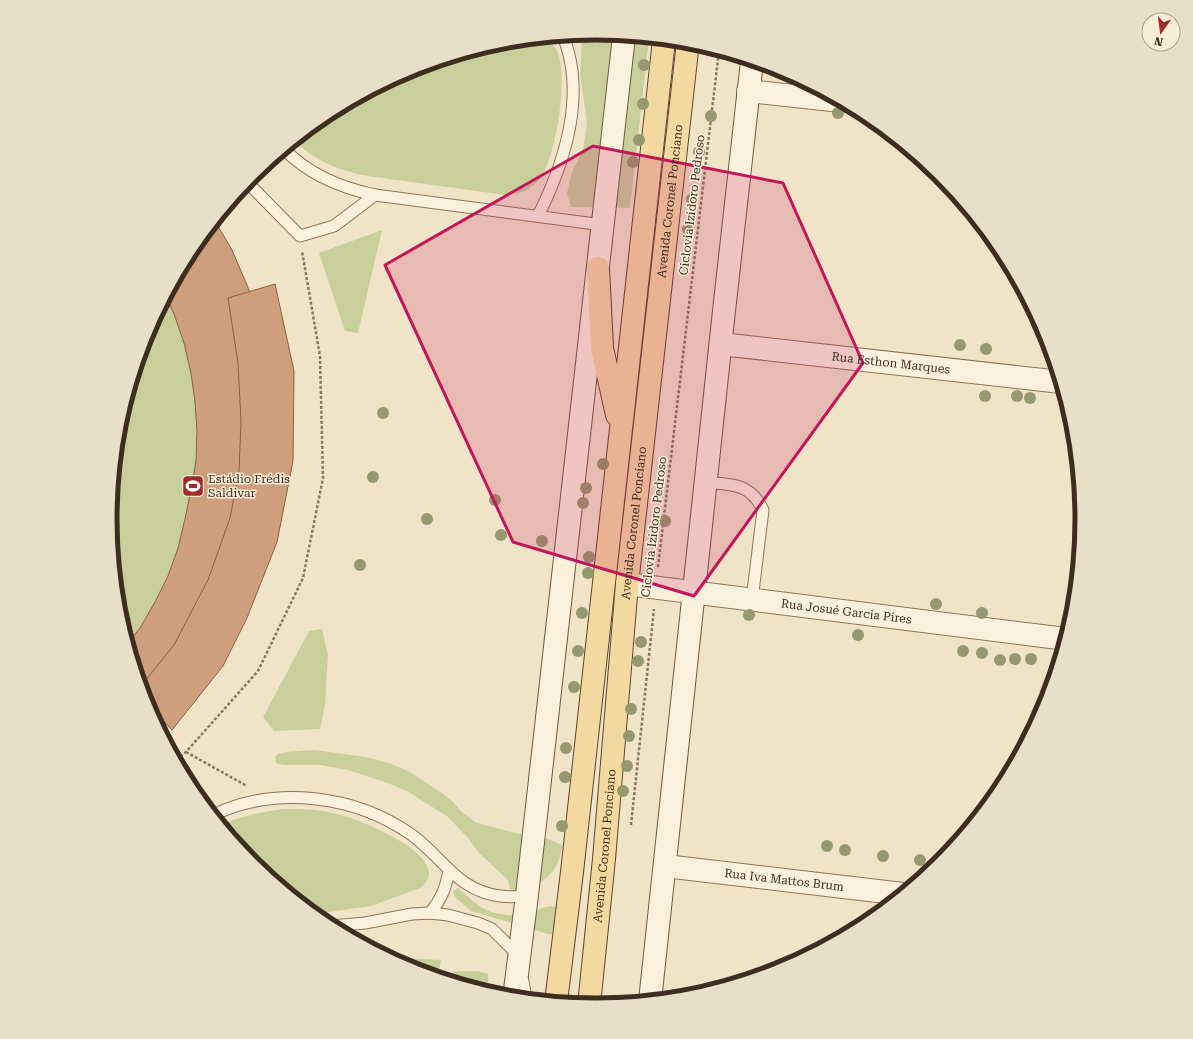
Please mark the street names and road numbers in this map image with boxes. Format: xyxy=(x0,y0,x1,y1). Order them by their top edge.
street label: Avenida Coronel Ponciano xyxy=(655,124,686,279)
street label: Ciclovia Izidoro Pedroso xyxy=(676,134,708,276)
street label: Rua Esthon Marques xyxy=(831,349,951,377)
street label: Avenida Coronel Ponciano xyxy=(619,446,649,600)
street label: Ciclovia Izidoro Pedroso xyxy=(638,456,670,598)
street label: Rua Josué Garcia Pires xyxy=(780,596,913,627)
street label: Avenida Coronel Ponciano xyxy=(591,768,619,923)
street label: Rua Iva Mattos Brum xyxy=(724,866,845,894)

